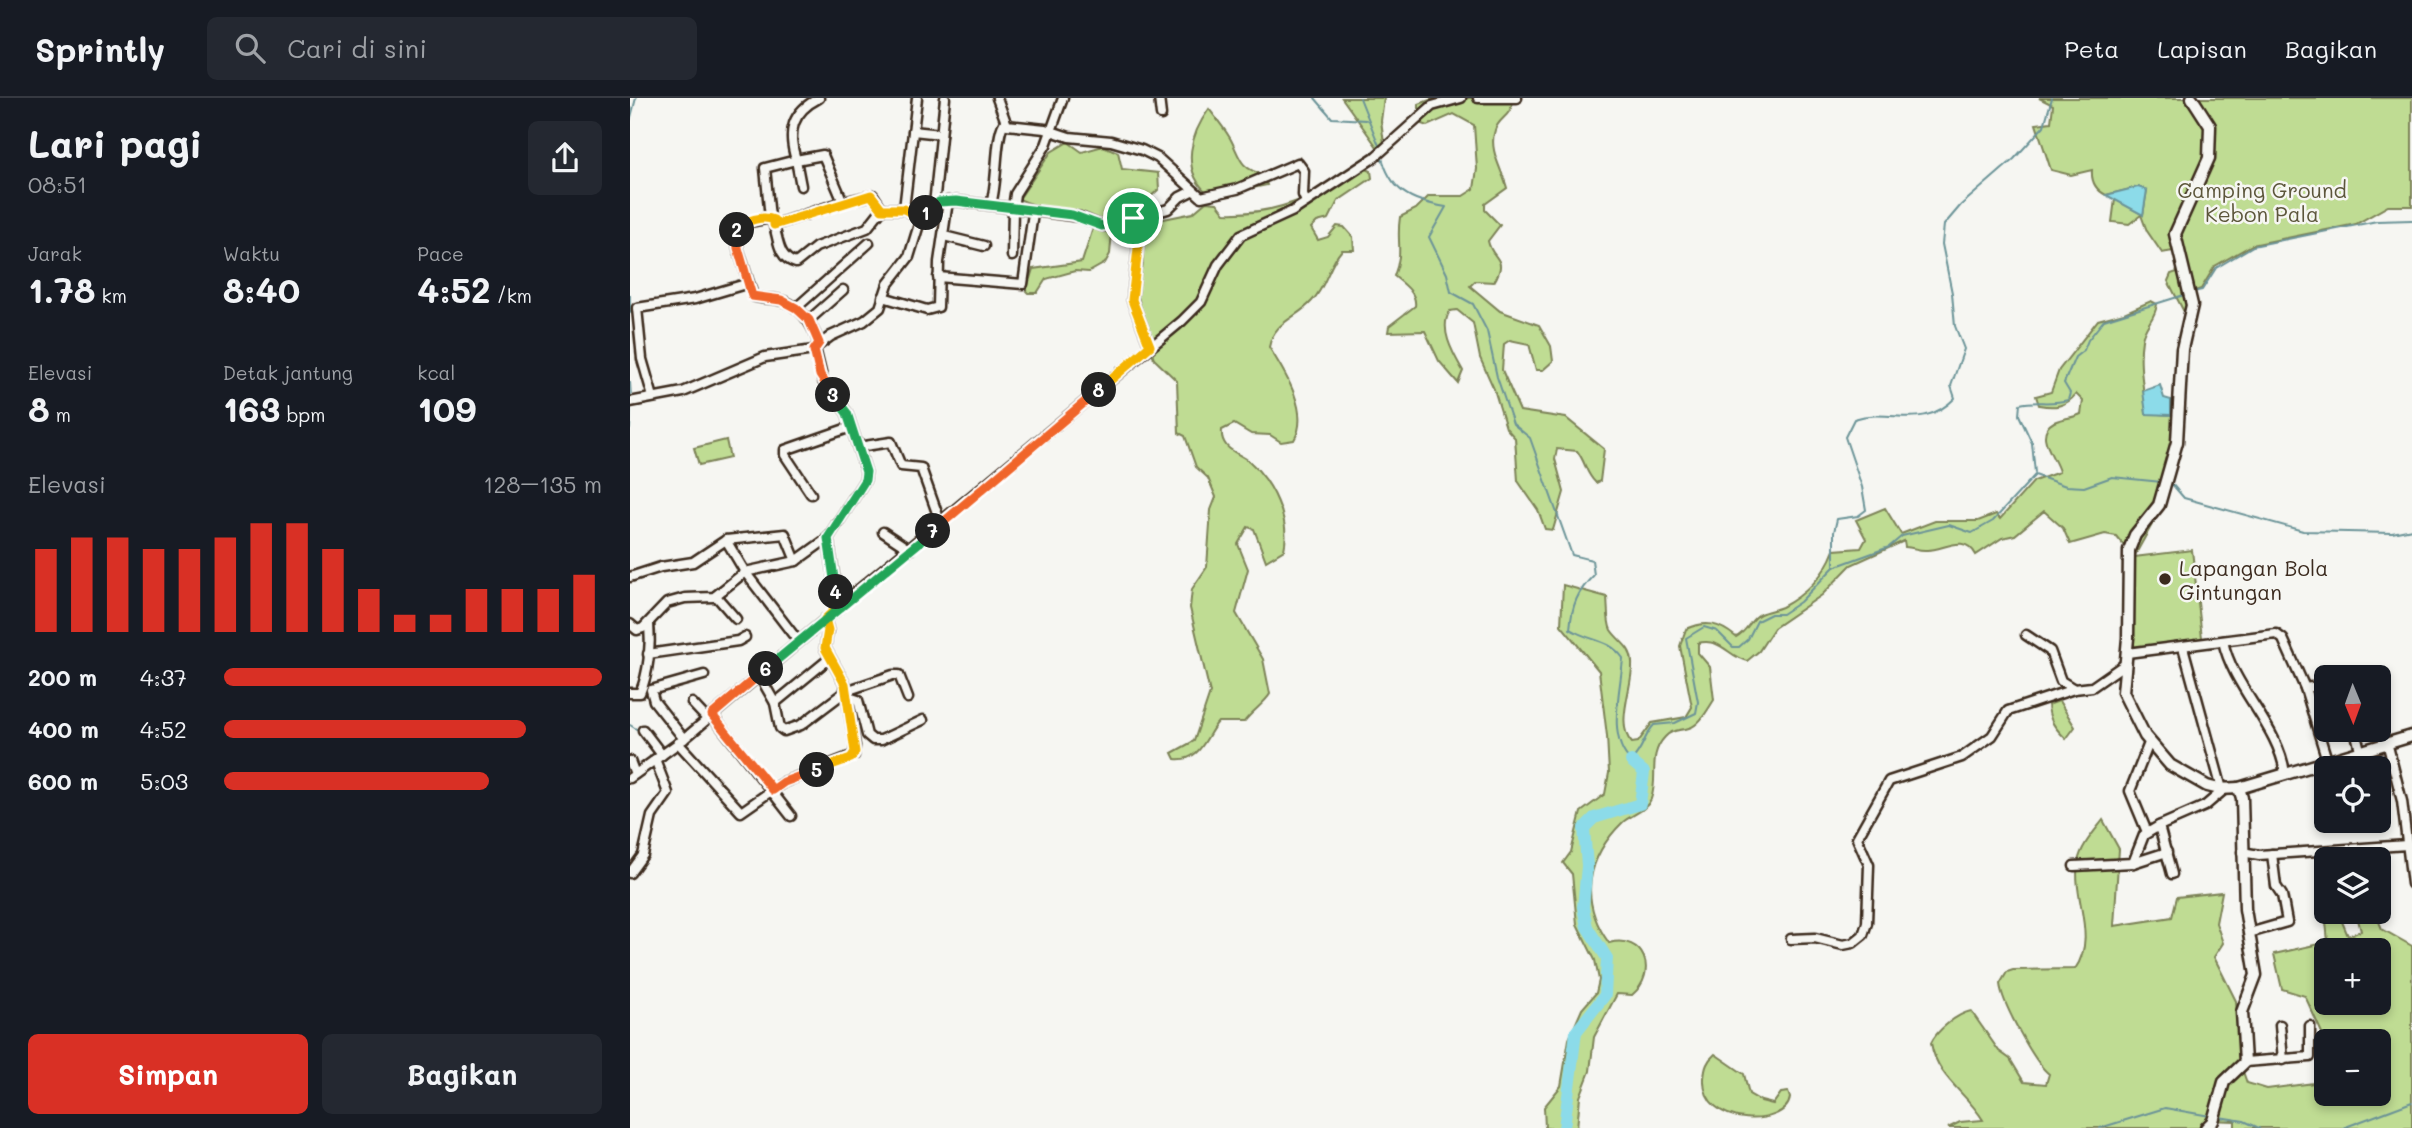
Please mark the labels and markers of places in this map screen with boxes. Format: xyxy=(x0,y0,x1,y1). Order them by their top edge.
pin xyxy=(1103,188,1163,248)
pin: 1 xyxy=(908,195,944,230)
pin: 2 xyxy=(720,212,754,248)
pin: 8 xyxy=(1082,372,1116,408)
pin: 3 xyxy=(816,378,850,412)
pin: 7 xyxy=(916,514,950,548)
place label: Lapangan Bola Gintungan xyxy=(2179,554,2328,605)
marker: Lapangan Bola Gintungan xyxy=(2157,571,2173,587)
pin: 4 xyxy=(818,574,854,610)
pin: 6 xyxy=(748,652,784,686)
pin: 5 xyxy=(800,752,834,788)

